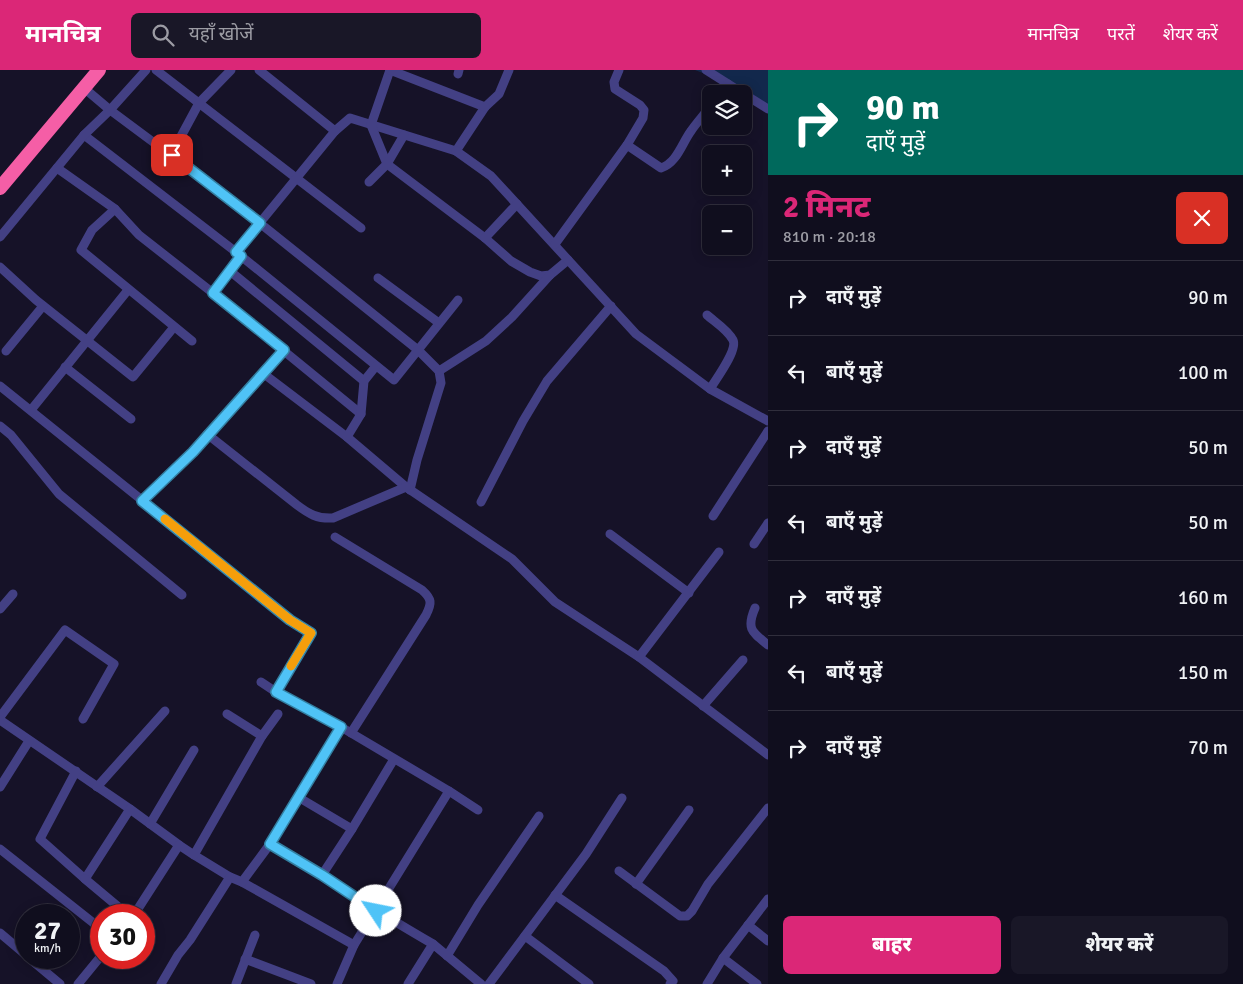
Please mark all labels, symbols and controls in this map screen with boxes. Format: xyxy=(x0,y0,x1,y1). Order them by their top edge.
search box xyxy=(131,13,481,58)
text: मानचित्र xyxy=(25,19,101,49)
icon: search xyxy=(149,21,177,49)
text: यहाँ खोजें xyxy=(189,22,253,46)
text: मानचित्र xyxy=(1027,23,1079,45)
text: परतें xyxy=(1107,23,1135,45)
text: शेयर करें xyxy=(1163,23,1218,45)
map controls xyxy=(702,85,752,255)
button: layers xyxy=(702,85,752,135)
text: 90 m xyxy=(866,86,940,129)
icon: right xyxy=(783,90,848,155)
text: दाएँ मुड़ें xyxy=(866,129,925,156)
pin xyxy=(151,134,193,176)
icon: arrive xyxy=(158,141,186,169)
button: + xyxy=(702,145,752,195)
text: 2 मिनट xyxy=(783,189,870,226)
button: close xyxy=(1176,192,1228,244)
button: − xyxy=(702,205,752,255)
text: 810 m · 20:18 xyxy=(783,227,876,247)
icon: right xyxy=(783,284,811,312)
text: दाएँ मुड़ें xyxy=(826,285,881,309)
text: 90 m xyxy=(1188,286,1228,310)
icon: left xyxy=(783,359,811,387)
text: बाएँ मुड़ें xyxy=(826,360,882,384)
text: 100 m xyxy=(1178,361,1228,385)
icon: right xyxy=(783,434,811,462)
text: दाएँ मुड़ें xyxy=(826,435,881,459)
text: 50 m xyxy=(1188,436,1228,460)
icon: left xyxy=(783,509,811,537)
text: बाएँ मुड़ें xyxy=(826,510,882,534)
text: 50 m xyxy=(1188,511,1228,535)
icon: right xyxy=(783,584,811,612)
text: दाएँ मुड़ें xyxy=(826,585,881,609)
text: 160 m xyxy=(1178,586,1228,610)
icon: left xyxy=(783,659,811,687)
text: बाएँ मुड़ें xyxy=(826,660,882,684)
text: 150 m xyxy=(1178,661,1228,685)
icon: right xyxy=(783,734,811,762)
text: दाएँ मुड़ें xyxy=(826,735,881,759)
text: 70 m xyxy=(1188,736,1228,760)
position arrow xyxy=(349,884,401,936)
speed limit sign: 30 xyxy=(90,904,155,969)
text: 27 xyxy=(34,915,61,946)
button: बाहर xyxy=(783,916,1001,974)
button: शेयर करें xyxy=(1011,916,1228,974)
text: km/h xyxy=(34,941,61,956)

